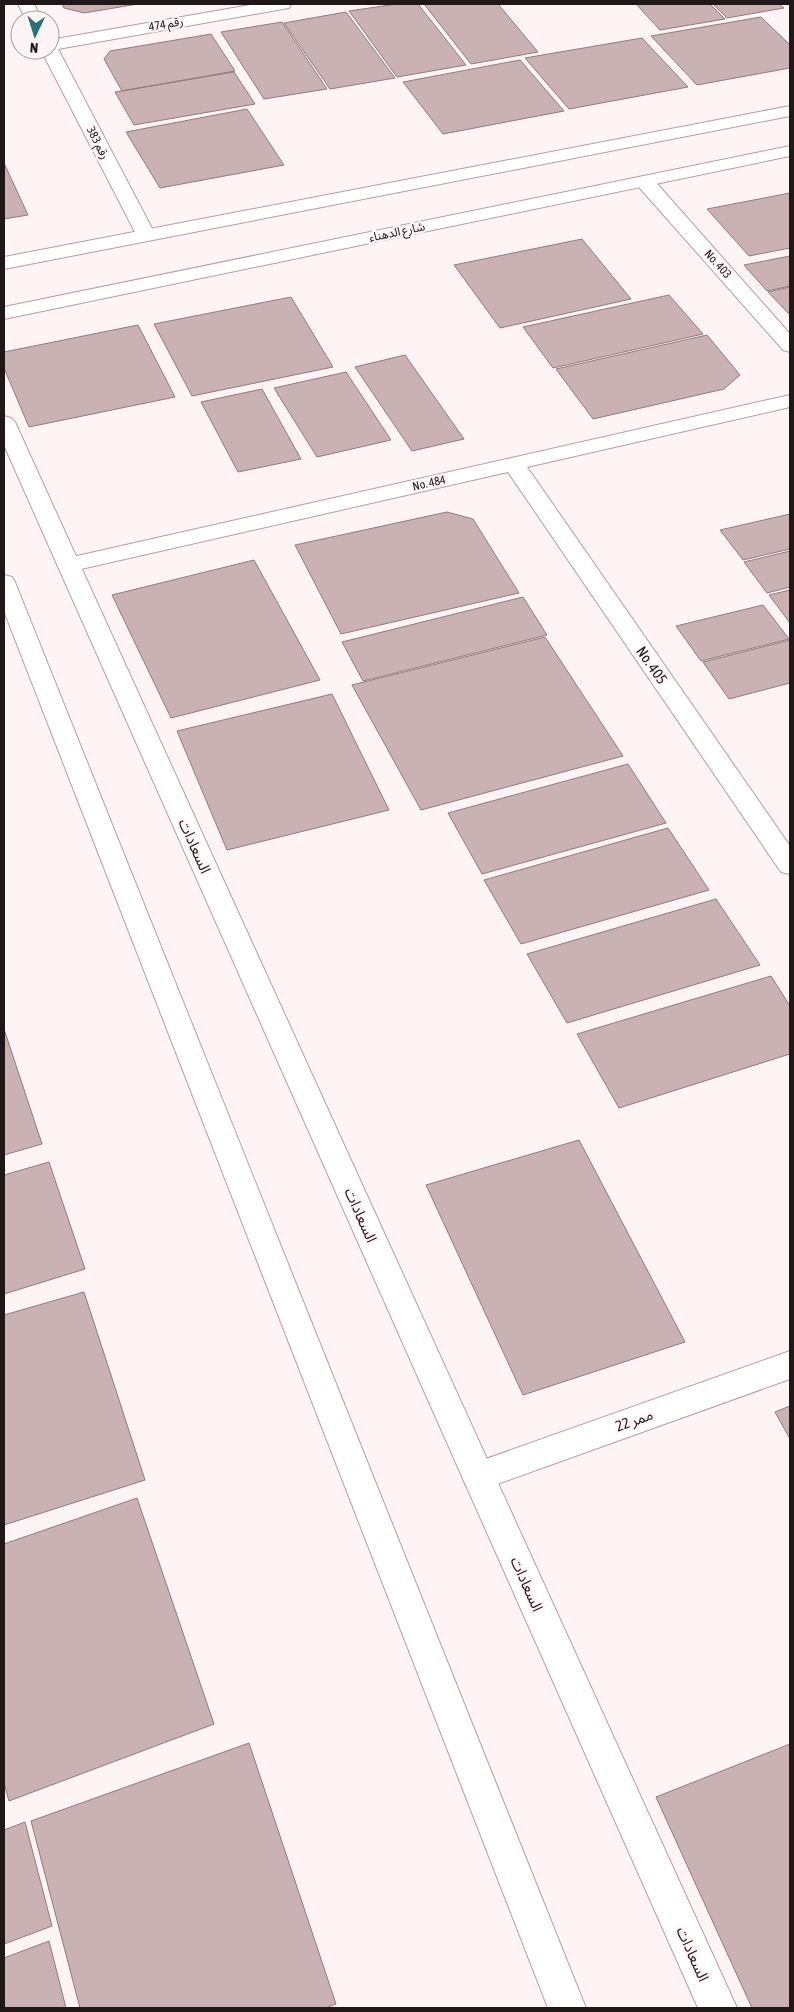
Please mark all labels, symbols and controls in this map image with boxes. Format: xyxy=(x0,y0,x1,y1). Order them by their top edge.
north arrow xyxy=(10,10,60,60)
street label: رقم 474 xyxy=(148,14,185,36)
text: N xyxy=(29,40,39,56)
street label: رقم 383 xyxy=(82,124,112,163)
street label: شارع الدهناء xyxy=(368,219,427,247)
street label: No. 403 xyxy=(702,247,734,281)
street label: No. 484 xyxy=(411,472,447,494)
street label: No. 405 xyxy=(633,643,671,687)
street label: السعادات xyxy=(175,816,215,876)
street label: السعادات xyxy=(341,1185,381,1245)
street label: ممر 22 xyxy=(613,1405,655,1436)
street label: السعادات xyxy=(507,1554,547,1614)
street label: السعادات xyxy=(673,1924,713,1984)

